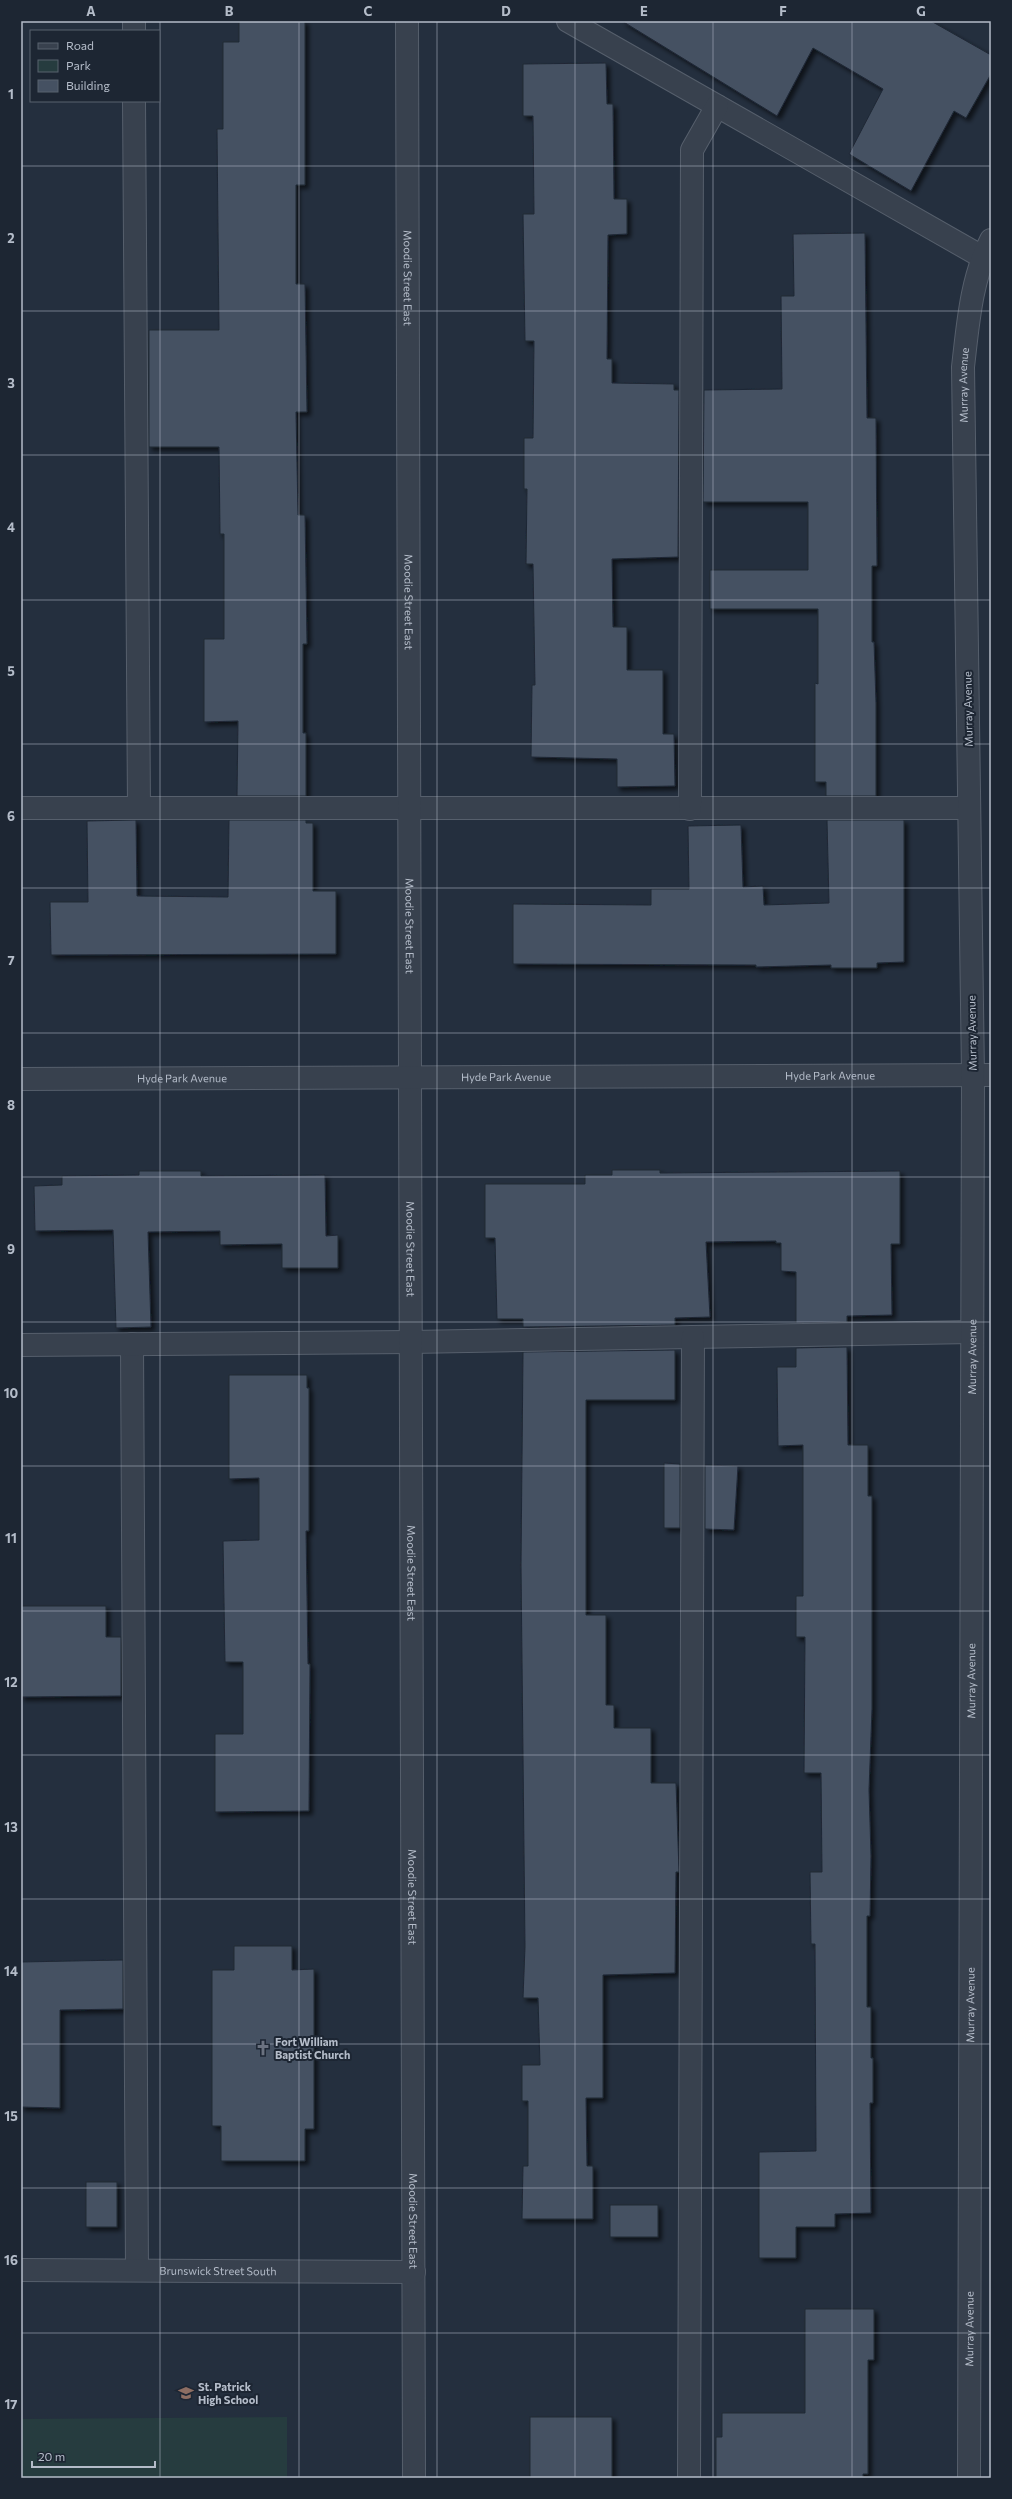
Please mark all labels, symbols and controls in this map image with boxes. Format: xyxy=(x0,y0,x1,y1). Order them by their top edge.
text: A xyxy=(86,3,96,19)
text: B xyxy=(225,3,234,19)
text: C xyxy=(364,3,373,19)
text: D xyxy=(501,3,511,19)
text: E xyxy=(640,3,648,19)
text: F xyxy=(779,3,787,19)
text: G xyxy=(916,3,926,19)
legend xyxy=(30,30,160,102)
text: Road xyxy=(66,38,94,52)
text: Park xyxy=(66,58,92,72)
text: Building xyxy=(66,78,110,92)
text: 1 xyxy=(8,86,14,102)
text: 2 xyxy=(7,230,15,246)
street label: Moodie Street East xyxy=(402,230,415,326)
street label: Murray Avenue xyxy=(956,347,971,423)
text: 3 xyxy=(7,375,15,391)
text: 4 xyxy=(7,519,15,535)
street label: Moodie Street East xyxy=(403,554,416,650)
text: 5 xyxy=(7,663,15,679)
street label: Murray Avenue xyxy=(960,671,975,747)
text: 6 xyxy=(7,808,15,824)
street label: Moodie Street East xyxy=(403,878,417,974)
text: 7 xyxy=(7,952,15,968)
street label: Murray Avenue xyxy=(964,995,979,1071)
street label: Hyde Park Avenue xyxy=(785,1068,875,1082)
street label: Hyde Park Avenue xyxy=(461,1070,551,1083)
street label: Hyde Park Avenue xyxy=(137,1071,227,1085)
text: 8 xyxy=(7,1097,15,1113)
street label: Moodie Street East xyxy=(404,1201,418,1297)
text: 9 xyxy=(7,1241,15,1257)
street label: Murray Avenue xyxy=(965,1319,978,1395)
text: 10 xyxy=(4,1385,19,1401)
street label: Moodie Street East xyxy=(405,1525,419,1621)
text: 11 xyxy=(5,1530,17,1546)
street label: Murray Avenue xyxy=(964,1643,977,1719)
text: 12 xyxy=(4,1674,18,1690)
text: 13 xyxy=(4,1819,18,1835)
street label: Moodie Street East xyxy=(406,1849,419,1945)
text: 14 xyxy=(4,1963,18,1979)
street label: Murray Avenue xyxy=(963,1967,976,2043)
place label: Fort William Baptist Church xyxy=(275,2035,350,2061)
church icon: Fort William Baptist Church xyxy=(254,2039,272,2057)
text: 15 xyxy=(4,2108,18,2124)
street label: Moodie Street East xyxy=(407,2173,420,2269)
text: 16 xyxy=(4,2252,18,2268)
street label: Brunswick Street South xyxy=(159,2264,277,2277)
street label: Murray Avenue xyxy=(962,2291,976,2367)
place label: St. Patrick High School xyxy=(198,2380,258,2406)
school or university icon: St. Patrick High School xyxy=(177,2384,195,2402)
text: 17 xyxy=(4,2396,18,2412)
scale bar xyxy=(32,2443,155,2469)
text: 20 m xyxy=(38,2449,65,2463)

